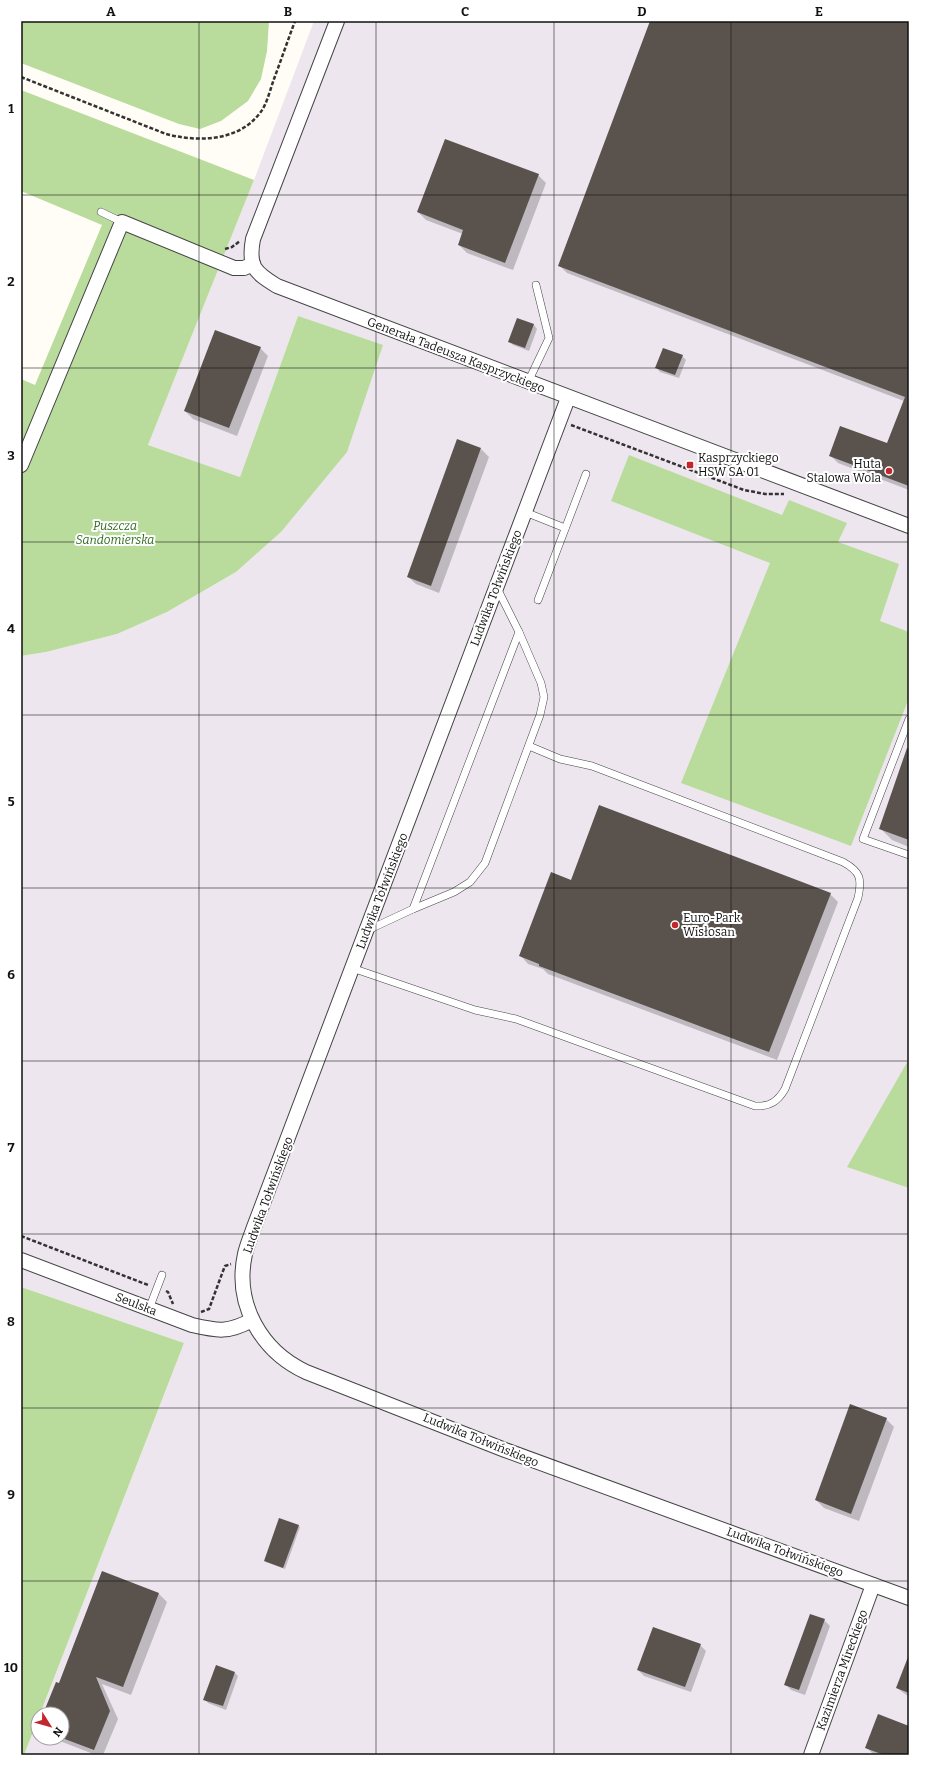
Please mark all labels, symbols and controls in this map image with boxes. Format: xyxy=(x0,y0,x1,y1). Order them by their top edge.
text: A xyxy=(106,4,116,19)
text: B xyxy=(284,4,292,19)
text: C xyxy=(461,4,469,19)
text: D xyxy=(637,4,647,19)
text: E xyxy=(815,4,823,19)
text: 1 xyxy=(8,101,14,116)
text: 2 xyxy=(7,274,15,289)
street label: Generała Tadeusza Kasprzyckiego xyxy=(365,315,547,395)
text: 3 xyxy=(7,448,15,463)
place label: Kasprzyckiego HSW SA 01 xyxy=(698,451,779,479)
place label: Huta Stalowa Wola xyxy=(807,457,881,485)
marker: Kasprzyckiego HSW SA 01 xyxy=(685,460,695,470)
marker: Huta Stalowa Wola xyxy=(884,466,894,476)
park label: Puszcza Sandomierska xyxy=(76,519,154,547)
street label: Ludwika Tołwińskiego xyxy=(467,528,525,648)
text: 4 xyxy=(7,621,15,636)
text: 5 xyxy=(7,794,15,809)
street label: Ludwika Tołwińskiego xyxy=(353,831,411,951)
place label: Euro-Park Wisłosan xyxy=(683,911,741,939)
marker: Euro-Park Wisłosan xyxy=(670,920,680,930)
text: 6 xyxy=(7,967,15,982)
street label: Ludwika Tołwińskiego xyxy=(240,1135,296,1255)
text: 7 xyxy=(8,1140,15,1155)
street label: Seulska xyxy=(113,1290,159,1318)
text: 8 xyxy=(7,1314,15,1329)
street label: Ludwika Tołwińskiego xyxy=(421,1410,541,1470)
text: 9 xyxy=(7,1487,15,1502)
street label: Ludwika Tołwińskiego xyxy=(725,1524,845,1580)
street label: Kazimierza Mireckiego xyxy=(814,1608,870,1732)
text: 10 xyxy=(4,1660,18,1675)
north arrow xyxy=(30,1706,70,1746)
text: N xyxy=(50,1724,65,1739)

